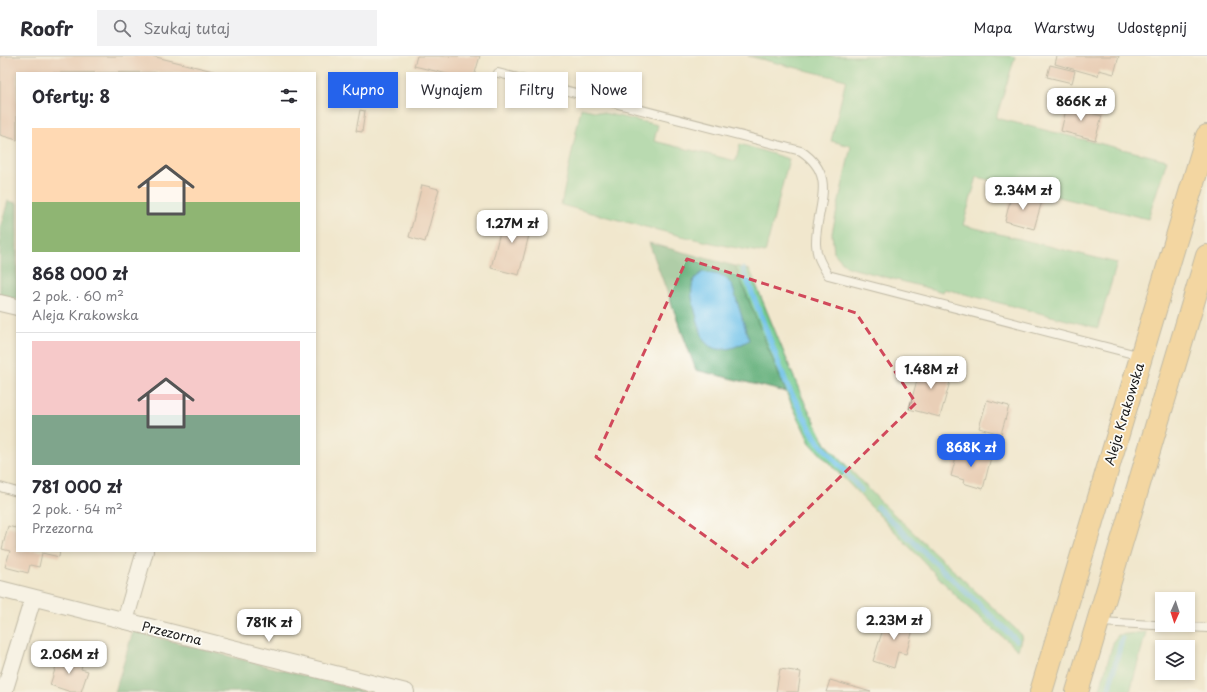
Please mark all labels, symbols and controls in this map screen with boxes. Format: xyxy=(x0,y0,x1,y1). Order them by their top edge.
search box xyxy=(97,10,377,46)
text: Roofr xyxy=(20,14,73,42)
text: Szukaj tutaj xyxy=(143,16,230,39)
icon: search xyxy=(111,17,133,39)
text: Mapa xyxy=(974,17,1012,38)
text: Warstwy xyxy=(1034,17,1095,38)
text: Udostępnij xyxy=(1117,17,1187,38)
chip: Kupno xyxy=(328,72,398,108)
chip: Wynajem xyxy=(406,72,497,108)
chip: Filtry xyxy=(505,72,568,108)
chip: Nowe xyxy=(576,72,642,108)
text: Oferty: 8 xyxy=(32,83,110,109)
icon: filters xyxy=(278,85,300,107)
pin: 866K zł xyxy=(1044,88,1118,122)
text: 866K zł xyxy=(1056,91,1106,110)
icon: home xyxy=(130,154,202,226)
pin: 2.34M zł xyxy=(982,177,1064,211)
text: 2.34M zł xyxy=(994,180,1052,199)
pin: 1.27M zł xyxy=(471,210,553,244)
text: 1.27M zł xyxy=(486,213,538,232)
text: 868 000 zł xyxy=(32,260,127,286)
text: 2 pok. · 60 m² xyxy=(32,286,124,305)
text: Aleja Krakowska xyxy=(32,305,138,324)
pin: 1.48M zł xyxy=(890,356,972,390)
text: 1.48M zł xyxy=(904,359,958,378)
street label: Aleja Krakowska xyxy=(1099,360,1148,468)
icon: home xyxy=(130,367,202,439)
pin: 868K zł xyxy=(934,434,1008,468)
text: 868K zł xyxy=(946,437,996,456)
text: 781 000 zł xyxy=(32,473,121,499)
text: 2 pok. · 54 m² xyxy=(32,499,123,518)
text: Przezorna xyxy=(32,518,93,537)
north arrow xyxy=(1155,592,1195,632)
map controls xyxy=(1155,592,1195,680)
pin: 2.23M zł xyxy=(853,607,935,641)
pin: 781K zł xyxy=(232,609,306,643)
text: 2.23M zł xyxy=(866,610,922,629)
text: 781K zł xyxy=(246,612,292,631)
street label: Przezorna xyxy=(140,616,205,649)
button: layers xyxy=(1155,640,1195,680)
pin: 2.06M zł xyxy=(28,641,110,675)
text: 2.06M zł xyxy=(40,644,98,663)

